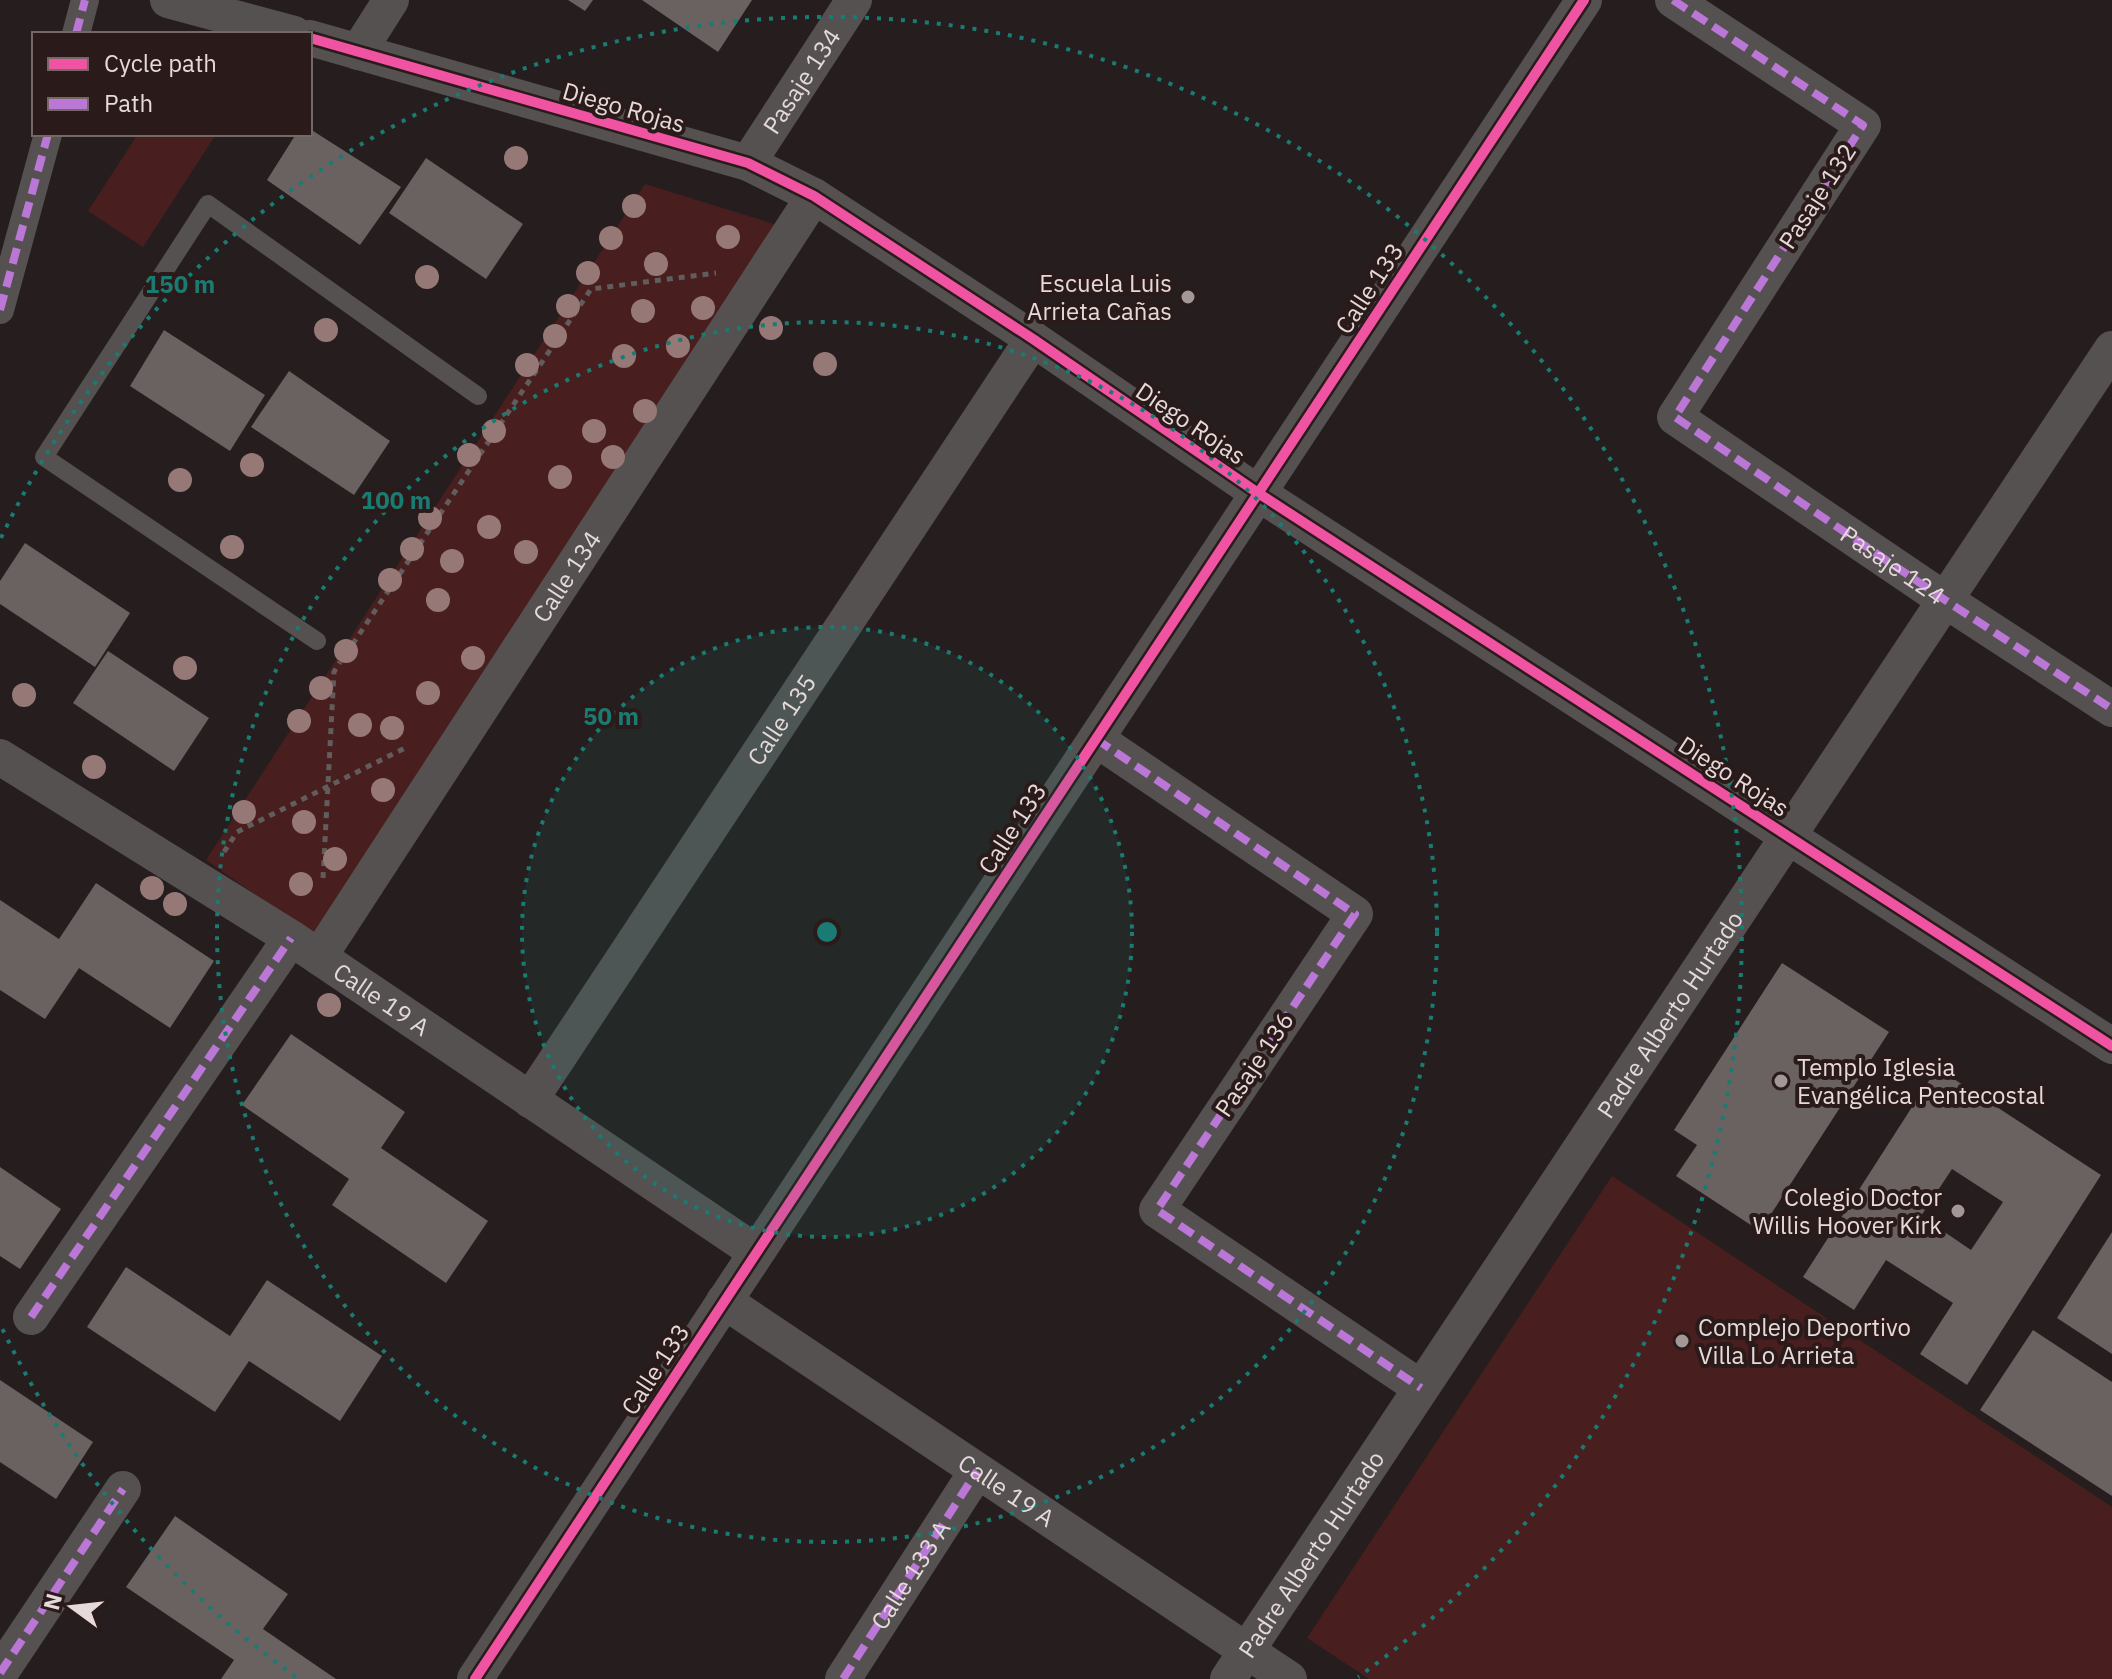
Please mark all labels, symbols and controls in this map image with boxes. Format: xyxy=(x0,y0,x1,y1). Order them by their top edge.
street label: Pasaje 134 xyxy=(755,22,847,140)
legend xyxy=(32,32,312,136)
text: Cycle path xyxy=(104,47,217,79)
street label: Diego Rojas xyxy=(559,74,689,140)
text: Path xyxy=(104,87,153,119)
street label: Pasaje 132 xyxy=(1771,137,1863,255)
street label: Calle 133 xyxy=(1328,236,1410,340)
place label: Escuela Luis Arrieta Cañas xyxy=(1027,267,1172,327)
text: 150 m xyxy=(145,268,215,300)
marker: Escuela Luis Arrieta Cañas xyxy=(1179,288,1197,306)
street label: Diego Rojas xyxy=(1130,375,1252,471)
text: 100 m xyxy=(361,484,431,516)
street label: Pasaje 124 xyxy=(1834,518,1951,612)
street label: Calle 134 xyxy=(525,525,608,628)
street label: Calle 135 xyxy=(740,668,823,771)
text: 50 m xyxy=(583,700,639,732)
street label: Diego Rojas xyxy=(1673,728,1795,824)
street label: Calle 133 xyxy=(971,776,1053,880)
street label: Padre Alberto Hurtado xyxy=(1589,905,1750,1124)
centre of rings xyxy=(813,918,841,946)
street label: Calle 19 A xyxy=(327,955,436,1043)
street label: Pasaje 136 xyxy=(1207,1005,1301,1123)
place label: Templo Iglesia Evangélica Pentecostal xyxy=(1797,1051,2045,1111)
marker: Templo Iglesia Evangélica Pentecostal xyxy=(1772,1072,1790,1090)
place label: Colegio Doctor Willis Hoover Kirk xyxy=(1753,1181,1942,1241)
marker: Colegio Doctor Willis Hoover Kirk xyxy=(1949,1202,1967,1220)
place label: Complejo Deportivo Villa Lo Arrieta xyxy=(1698,1311,1911,1371)
street label: Calle 133 xyxy=(614,1317,696,1421)
marker: Complejo Deportivo Villa Lo Arrieta xyxy=(1673,1332,1691,1350)
street label: Padre Alberto Hurtado xyxy=(1231,1444,1391,1664)
street label: Calle 19 A xyxy=(952,1446,1061,1534)
street label: Calle 133 A xyxy=(863,1514,957,1635)
north arrow xyxy=(32,1567,112,1647)
text: N xyxy=(36,1590,68,1613)

